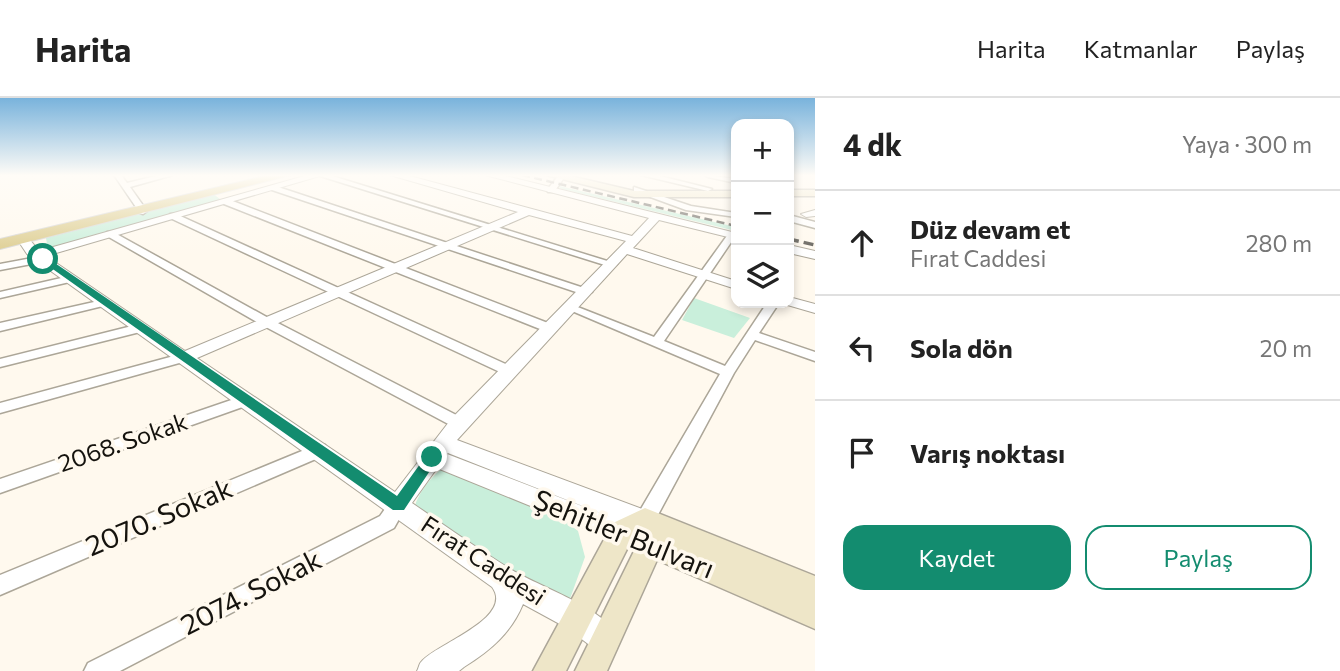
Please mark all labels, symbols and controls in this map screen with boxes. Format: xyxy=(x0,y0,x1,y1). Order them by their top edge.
text: Harita xyxy=(35,28,131,69)
text: Harita xyxy=(977,34,1046,63)
text: Katmanlar xyxy=(1084,34,1198,63)
text: Paylaş xyxy=(1236,34,1305,63)
map controls xyxy=(731,119,794,308)
button: + xyxy=(731,119,794,182)
text: 4 dk xyxy=(843,125,902,162)
text: Yaya · 300 m xyxy=(1182,130,1312,158)
button: − xyxy=(731,182,794,245)
text: Düz devam et xyxy=(910,213,1071,244)
icon: ahead xyxy=(843,224,881,262)
text: 280 m xyxy=(1246,229,1312,257)
route start xyxy=(27,243,58,274)
text: Fırat Caddesi xyxy=(910,244,1046,272)
button: layers xyxy=(731,245,794,308)
icon: left xyxy=(843,329,881,367)
text: Sola dön xyxy=(910,332,1013,363)
text: 20 m xyxy=(1260,334,1312,362)
street label: 2068. Sokak xyxy=(54,406,191,477)
icon: arrive xyxy=(843,434,881,472)
text: Varış noktası xyxy=(910,437,1065,468)
route end xyxy=(416,441,447,472)
street label: 2070. Sokak xyxy=(80,470,237,562)
street label: Şehitler Bulvarı xyxy=(529,481,720,585)
street label: Fırat Caddesi xyxy=(416,509,551,611)
button: Kaydet xyxy=(843,525,1071,590)
button: Paylaş xyxy=(1085,525,1312,590)
street label: 2074. Sokak xyxy=(174,541,327,641)

